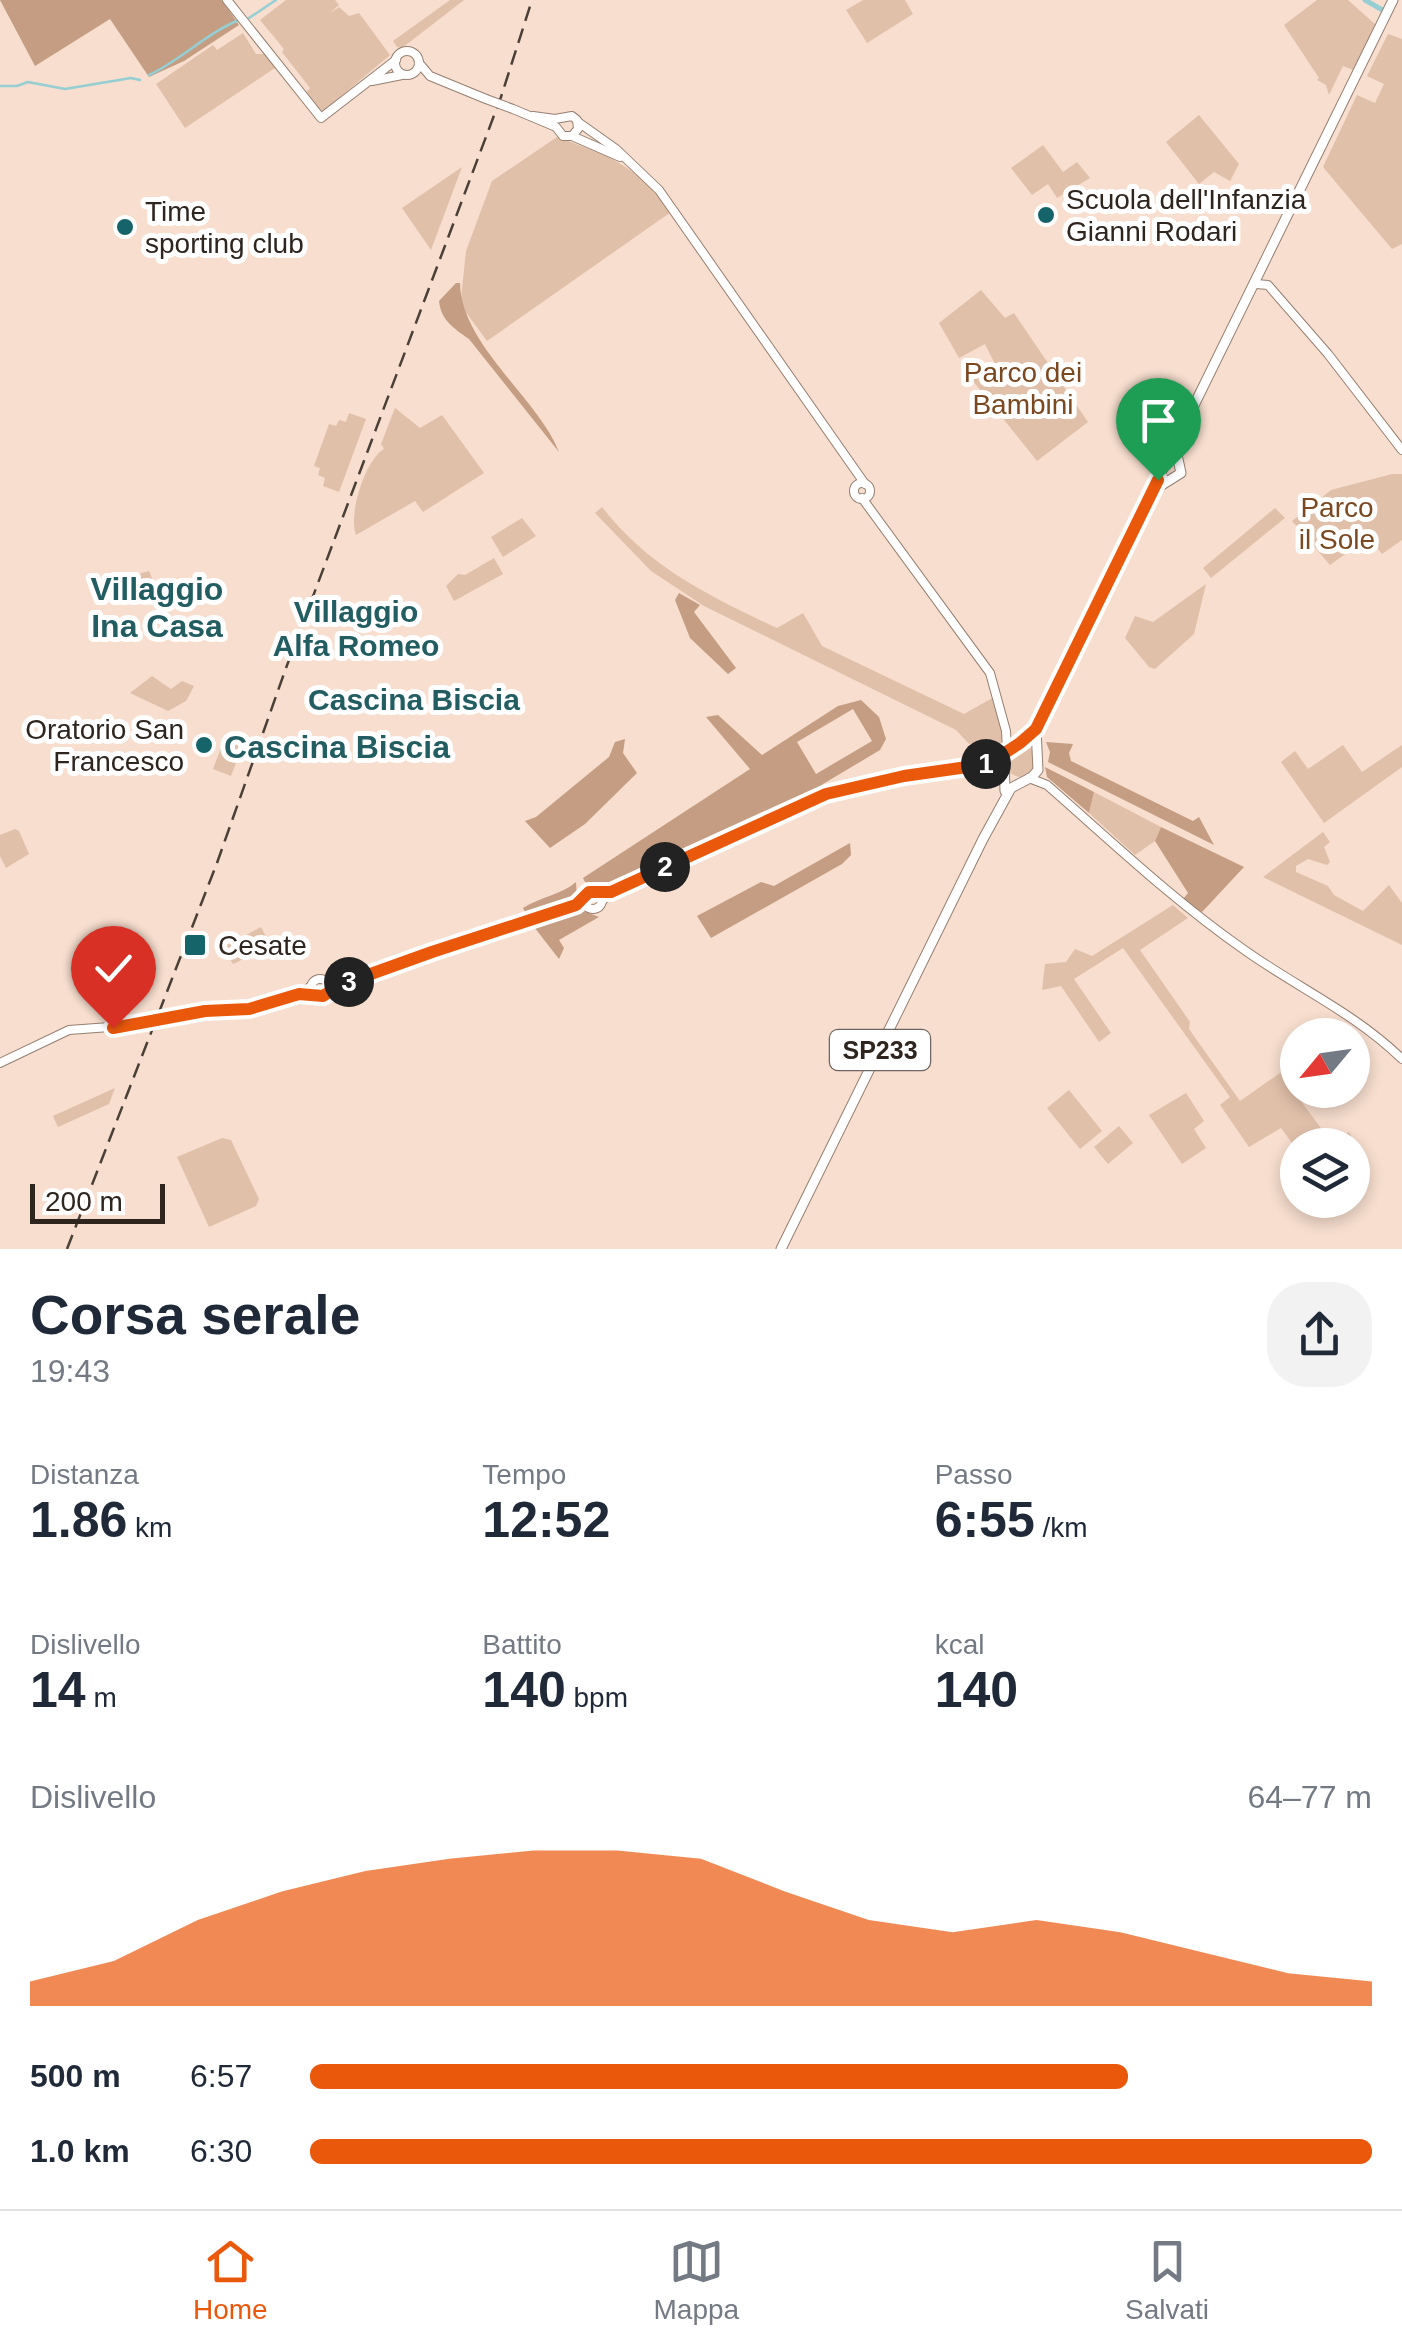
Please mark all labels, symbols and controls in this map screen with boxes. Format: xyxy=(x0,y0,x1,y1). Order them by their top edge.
place label: Scuola dell'Infanzia Gianni Rodari xyxy=(1066,184,1307,247)
place label: Time sporting club xyxy=(145,196,304,259)
marker: Scuola dell'Infanzia Gianni Rodari xyxy=(1035,204,1057,226)
marker: Time sporting club xyxy=(114,216,136,238)
park label: Parco dei Bambini xyxy=(964,357,1082,420)
pin xyxy=(1116,378,1201,481)
icon: arrive xyxy=(1131,393,1186,448)
park label: Parco il Sole xyxy=(1299,492,1375,555)
district label: Villaggio Ina Casa xyxy=(91,571,223,644)
district label: Villaggio Alfa Romeo xyxy=(273,595,439,662)
district label: Cascina Biscia xyxy=(308,683,520,716)
place label: Oratorio San Francesco xyxy=(25,714,184,777)
district label: Cascina Biscia xyxy=(224,729,450,765)
marker: Oratorio San Francesco xyxy=(193,734,215,756)
pin: 1 xyxy=(961,739,1011,789)
text: 1 xyxy=(978,748,994,779)
pin: 2 xyxy=(640,842,690,892)
text: 2 xyxy=(657,851,673,882)
pin xyxy=(71,926,156,1029)
place label: Cesate xyxy=(218,930,307,961)
marker: Cesate xyxy=(182,932,208,958)
icon: check xyxy=(86,941,141,996)
pin: 3 xyxy=(324,957,374,1007)
text: 3 xyxy=(341,966,357,997)
north arrow xyxy=(1280,1018,1370,1108)
map controls xyxy=(1280,1018,1370,1218)
road number: SP233 xyxy=(830,1030,930,1070)
button: layers xyxy=(1280,1128,1370,1218)
scale bar xyxy=(30,1179,165,1224)
text: 200 m xyxy=(45,1186,123,1217)
button: share xyxy=(1267,1282,1372,1387)
text: Corsa serale xyxy=(30,1284,360,1346)
text: 19:43 xyxy=(30,1353,110,1389)
text: Distanza xyxy=(30,1459,139,1490)
text: Tempo xyxy=(482,1459,566,1490)
text: Passo xyxy=(935,1459,1012,1490)
text: 1.86 xyxy=(30,1492,127,1548)
text: 12:52 xyxy=(482,1492,610,1548)
text: 6:55 xyxy=(935,1492,1035,1548)
text: km xyxy=(127,1512,172,1543)
text: /km xyxy=(1035,1512,1088,1543)
text: Dislivello xyxy=(30,1629,140,1660)
text: Battito xyxy=(482,1629,562,1660)
text: kcal xyxy=(935,1629,984,1660)
text: 14 xyxy=(30,1662,86,1718)
text: 140 xyxy=(482,1662,566,1718)
text: 140 xyxy=(935,1662,1018,1718)
text: m xyxy=(86,1682,117,1713)
text: bpm xyxy=(566,1682,628,1713)
text: Dislivello xyxy=(30,1779,156,1815)
text: 64–77 m xyxy=(1247,1779,1372,1815)
text: 500 m xyxy=(30,2058,121,2094)
text: 6:57 xyxy=(190,2058,252,2094)
text: 1.0 km xyxy=(30,2133,130,2169)
text: 6:30 xyxy=(190,2133,252,2169)
tab: Home xyxy=(193,2234,268,2326)
tab: Mappa xyxy=(654,2234,739,2326)
tab: Salvati xyxy=(1125,2234,1209,2326)

